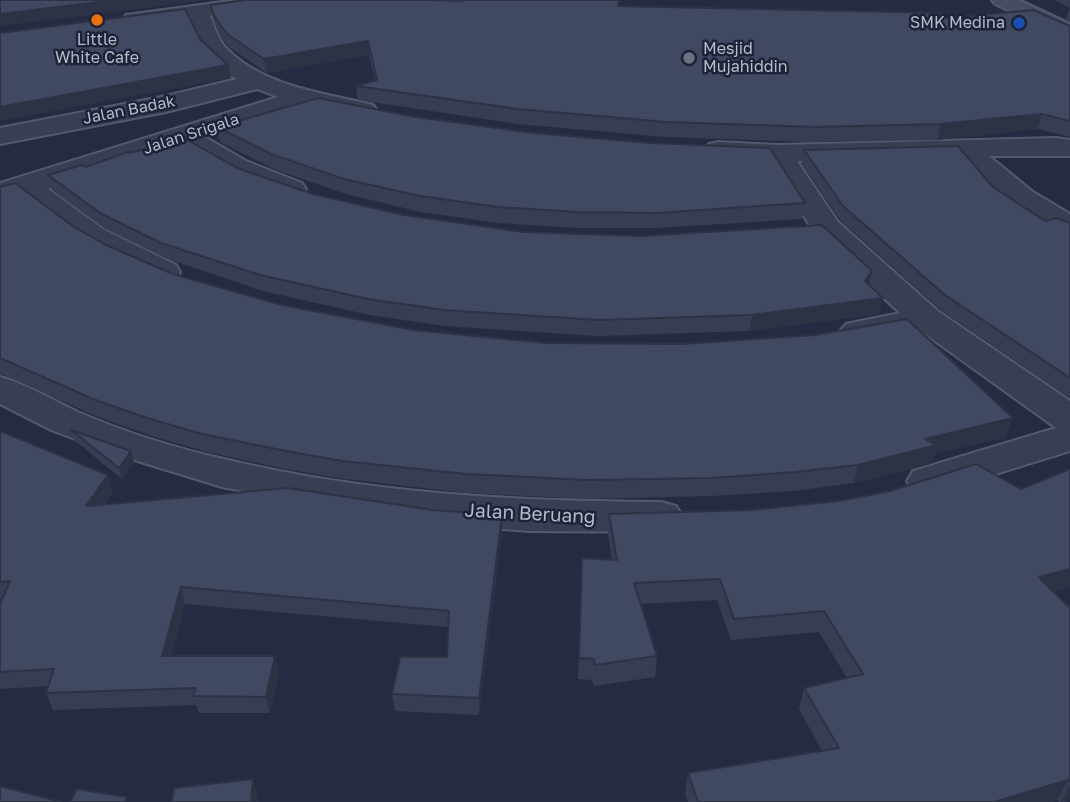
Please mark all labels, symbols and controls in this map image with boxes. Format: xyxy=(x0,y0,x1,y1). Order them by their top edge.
marker: Little White Cafe xyxy=(89,12,105,28)
place label: SMK Medina xyxy=(910,13,1005,33)
marker: SMK Medina xyxy=(1011,15,1027,31)
place label: Little White Cafe xyxy=(55,30,139,68)
place label: Mesjid Mujahiddin xyxy=(703,39,788,77)
marker: Mesjid Mujahiddin xyxy=(681,50,697,66)
street label: Jalan Badak xyxy=(81,92,177,128)
street label: Jalan Srigala xyxy=(141,109,241,159)
street label: Jalan Beruang xyxy=(464,499,596,529)

